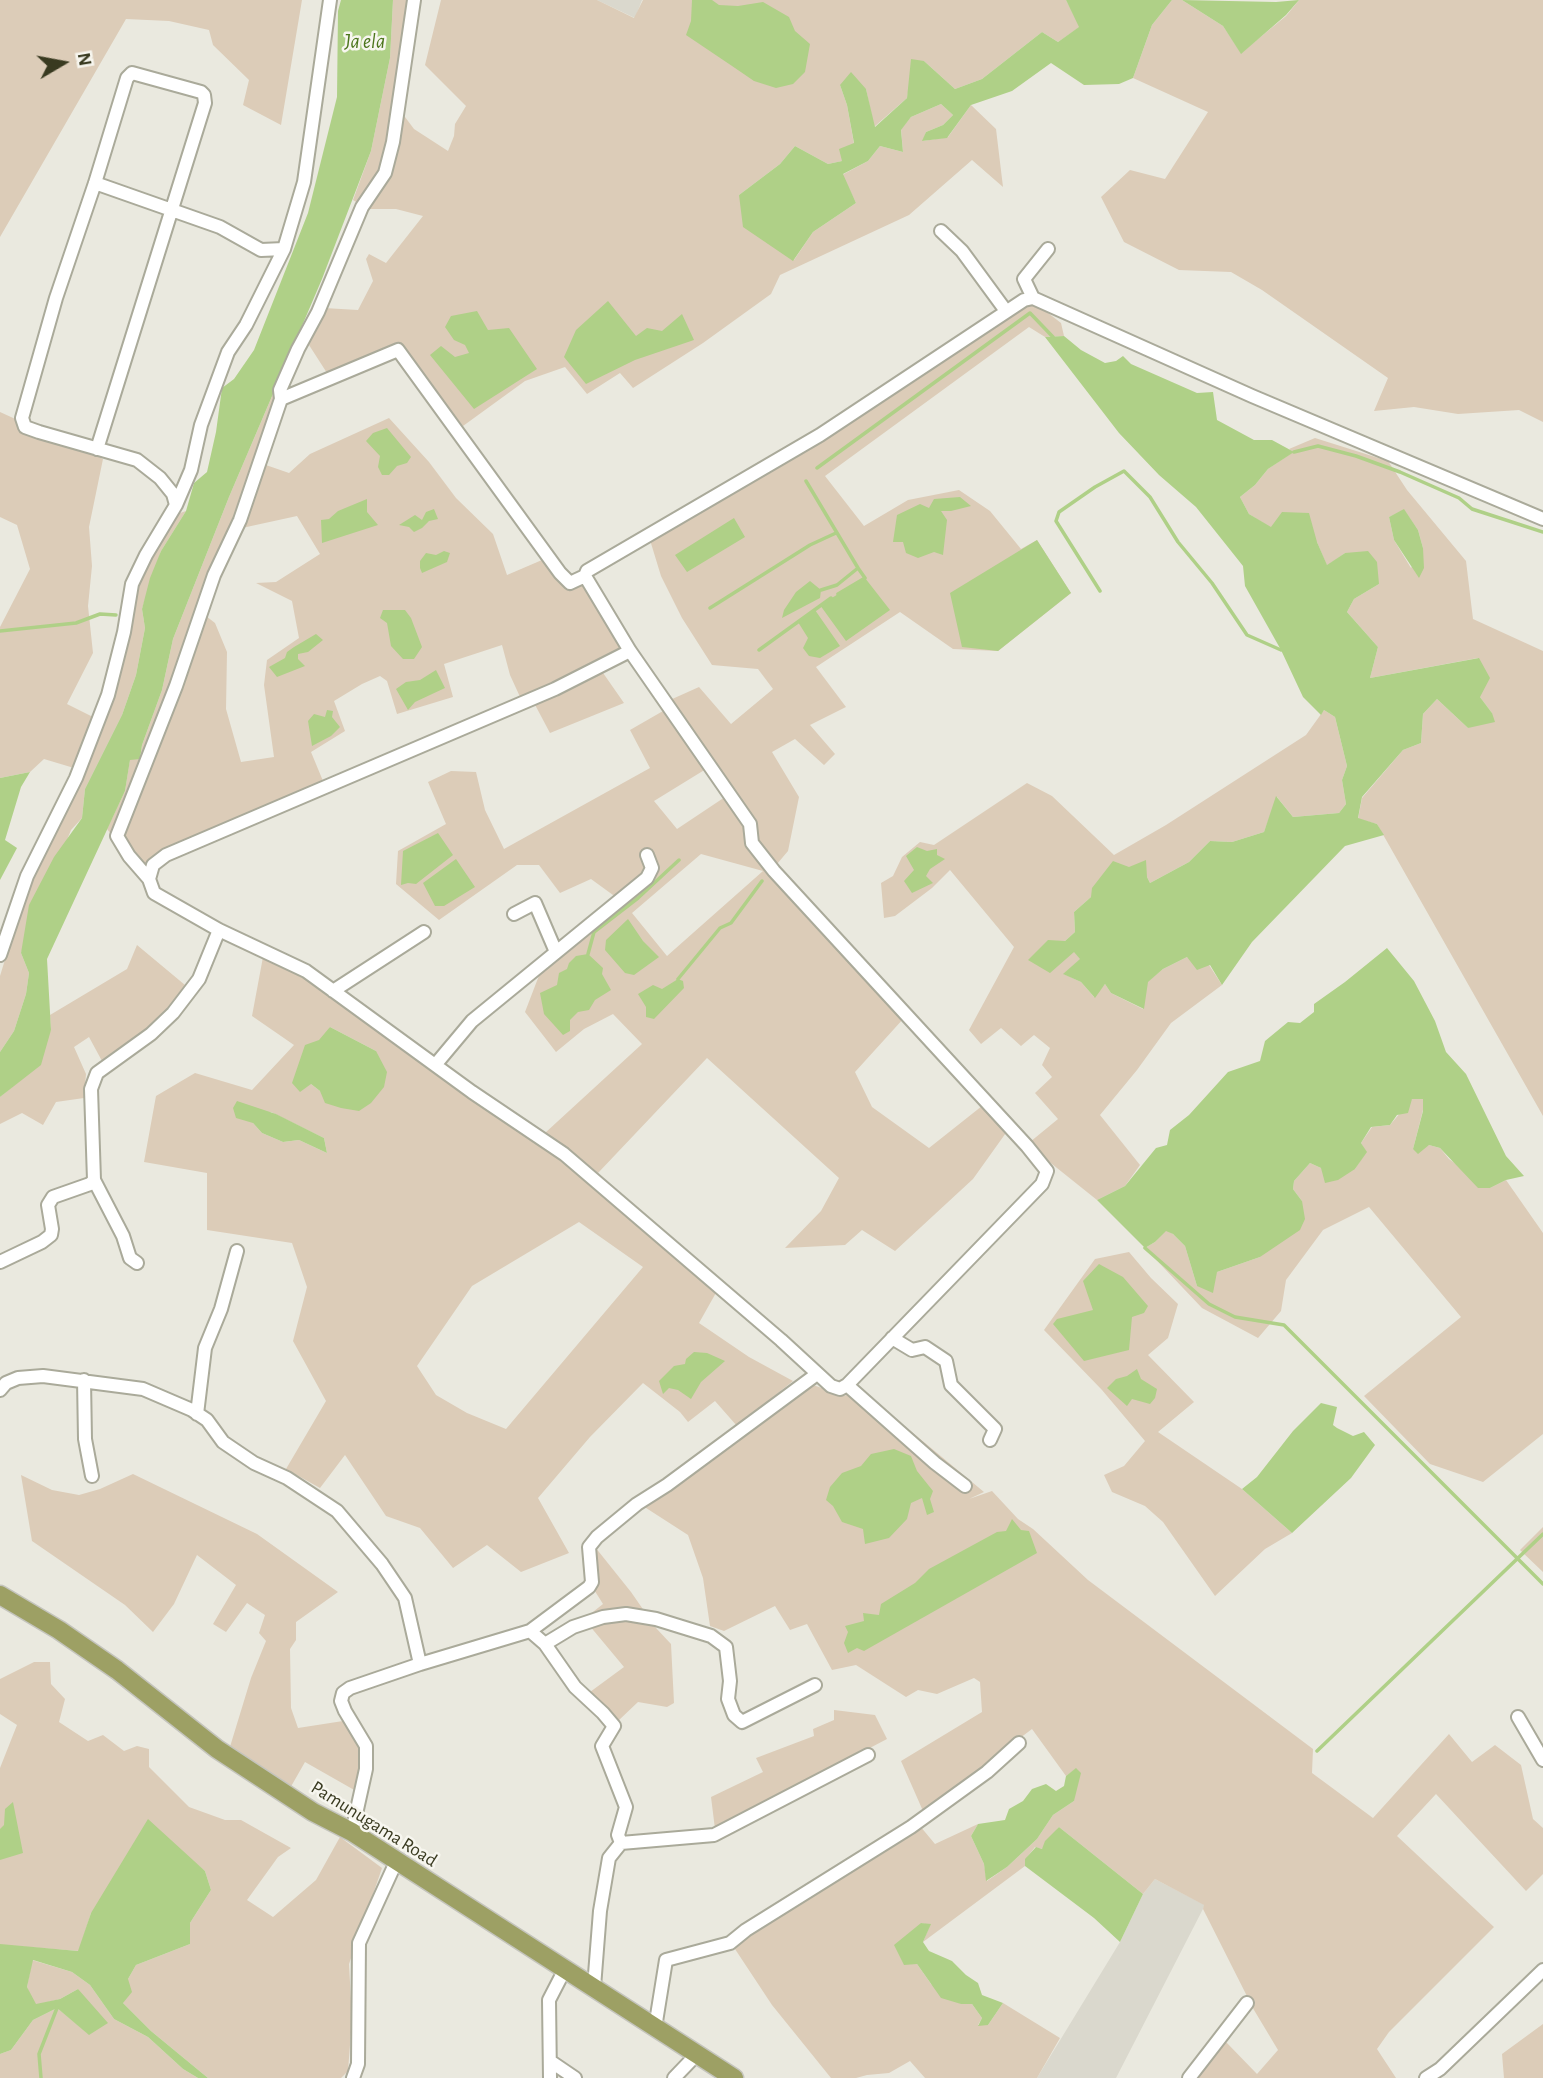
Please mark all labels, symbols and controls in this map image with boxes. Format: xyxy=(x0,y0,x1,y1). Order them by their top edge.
north arrow xyxy=(28,28,98,98)
water label: Ja ela xyxy=(345,29,385,55)
text: N xyxy=(74,51,95,67)
street label: Pamunugama Road xyxy=(307,1776,441,1872)

